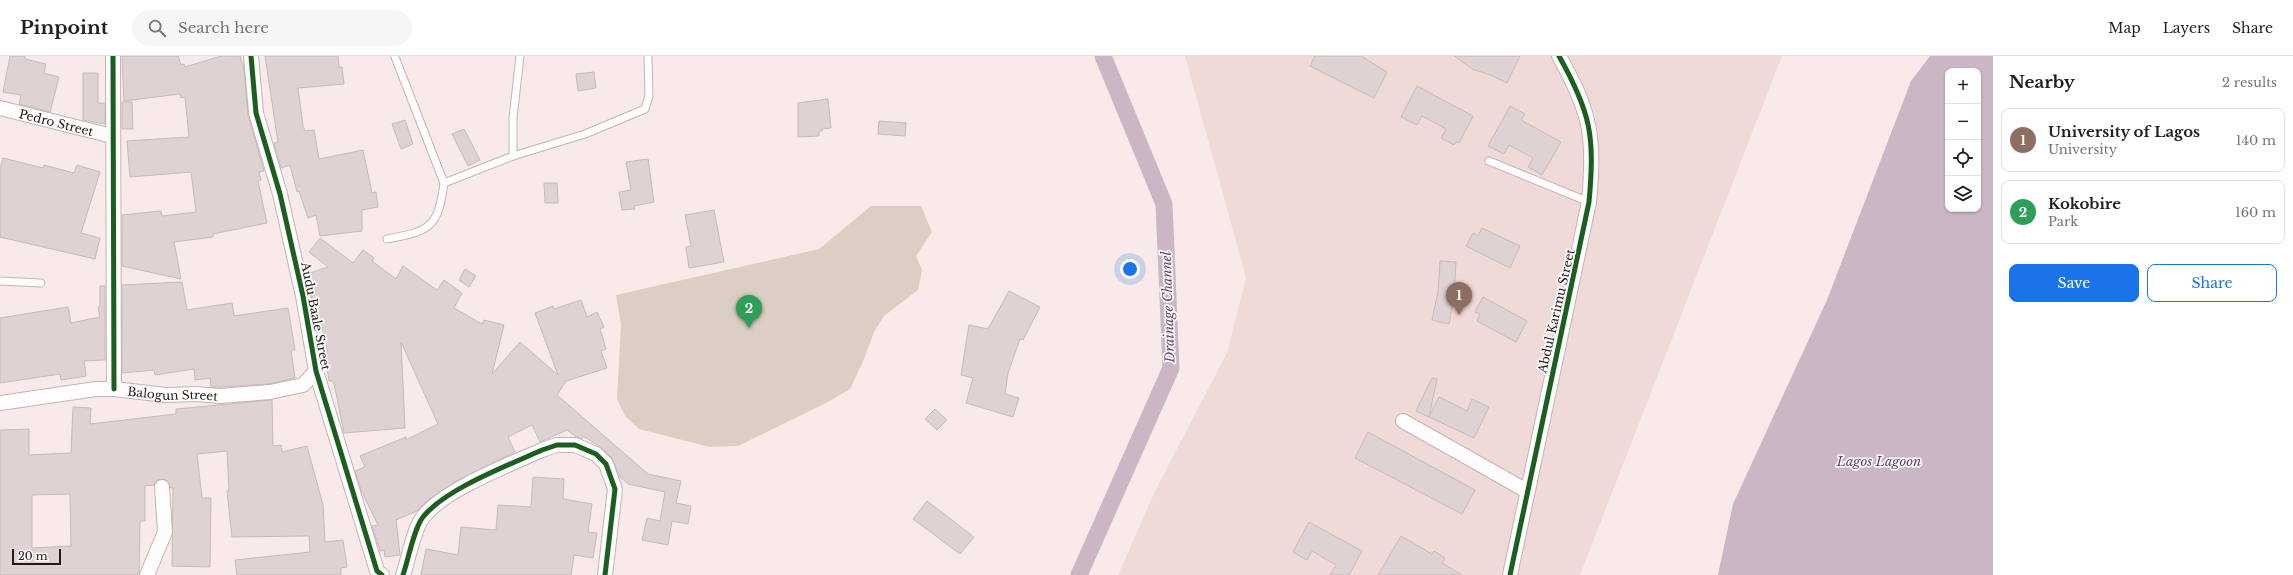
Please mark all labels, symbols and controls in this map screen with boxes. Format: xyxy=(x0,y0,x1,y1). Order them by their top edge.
search box xyxy=(132,10,412,46)
text: Pinpoint xyxy=(20,16,108,39)
icon: search xyxy=(146,17,168,39)
text: Search here xyxy=(178,18,269,37)
text: Map xyxy=(2108,19,2141,37)
text: Layers xyxy=(2163,19,2210,37)
text: Share xyxy=(2232,19,2273,37)
map controls xyxy=(1945,68,1981,212)
button: + xyxy=(1945,68,1981,104)
text: Nearby xyxy=(2009,72,2075,93)
text: 2 results xyxy=(2222,74,2277,91)
button: − xyxy=(1945,104,1981,140)
street label: Pedro Street xyxy=(18,106,95,139)
text: University of Lagos xyxy=(2048,122,2200,141)
text: 1 xyxy=(2020,132,2026,149)
text: 140 m xyxy=(2236,132,2276,149)
button: locate xyxy=(1945,140,1981,176)
text: University xyxy=(2048,141,2117,158)
button: layers xyxy=(1945,176,1981,212)
text: Kokobire xyxy=(2048,194,2121,213)
text: 2 xyxy=(2019,204,2027,221)
text: 160 m xyxy=(2235,204,2276,221)
text: Park xyxy=(2048,213,2078,230)
street label: Abdul Karimu Street xyxy=(1534,247,1578,375)
water label: Drainage Channel xyxy=(1158,250,1178,364)
your location xyxy=(1120,259,1140,279)
street label: Audu Baale Street xyxy=(298,260,334,372)
button: Save xyxy=(2009,264,2139,302)
button: Share xyxy=(2147,264,2277,302)
pin: 1 xyxy=(1446,282,1472,315)
pin: 2 xyxy=(736,295,762,328)
street label: Balogun Street xyxy=(127,383,219,403)
water label: Lagos Lagoon xyxy=(1836,453,1921,470)
scale bar xyxy=(12,547,61,566)
text: 20 m xyxy=(18,549,48,563)

